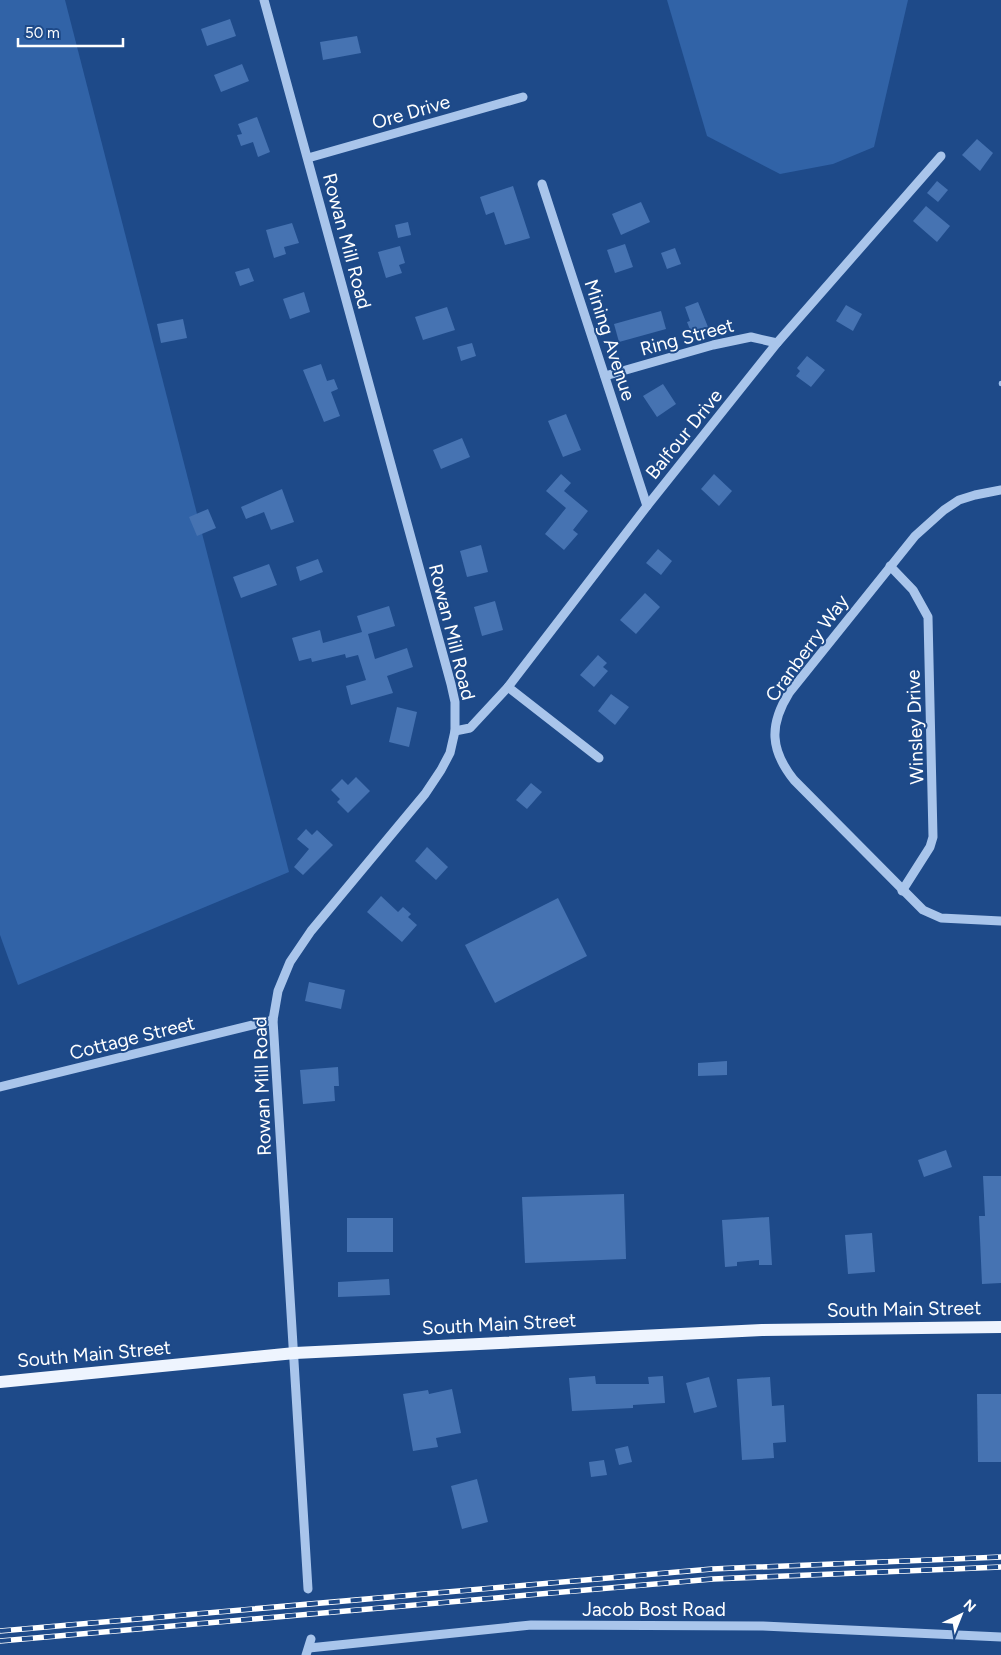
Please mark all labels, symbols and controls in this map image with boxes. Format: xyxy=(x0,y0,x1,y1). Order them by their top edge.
scale bar xyxy=(18,15,122,47)
text: 50 m xyxy=(25,24,60,42)
street label: Ore Drive xyxy=(369,90,453,134)
street label: Rowan Mill Road xyxy=(318,171,376,311)
street label: Mining Avenue xyxy=(580,276,640,404)
street label: Ring Street xyxy=(638,313,736,361)
street label: Balfour Drive xyxy=(641,384,727,484)
street label: Rowan Mill Road xyxy=(424,561,480,703)
street label: Cranberry Way xyxy=(761,590,853,706)
street label: Winsley Drive xyxy=(901,669,929,785)
street label: Cottage Street xyxy=(67,1011,197,1065)
street label: Rowan Mill Road xyxy=(248,1016,276,1156)
street label: South Main Street xyxy=(827,1296,981,1322)
street label: South Main Street xyxy=(421,1308,577,1340)
street label: South Main Street xyxy=(16,1336,172,1372)
north arrow xyxy=(936,1590,986,1640)
text: N xyxy=(960,1596,979,1616)
street label: Jacob Bost Road xyxy=(582,1598,726,1621)

